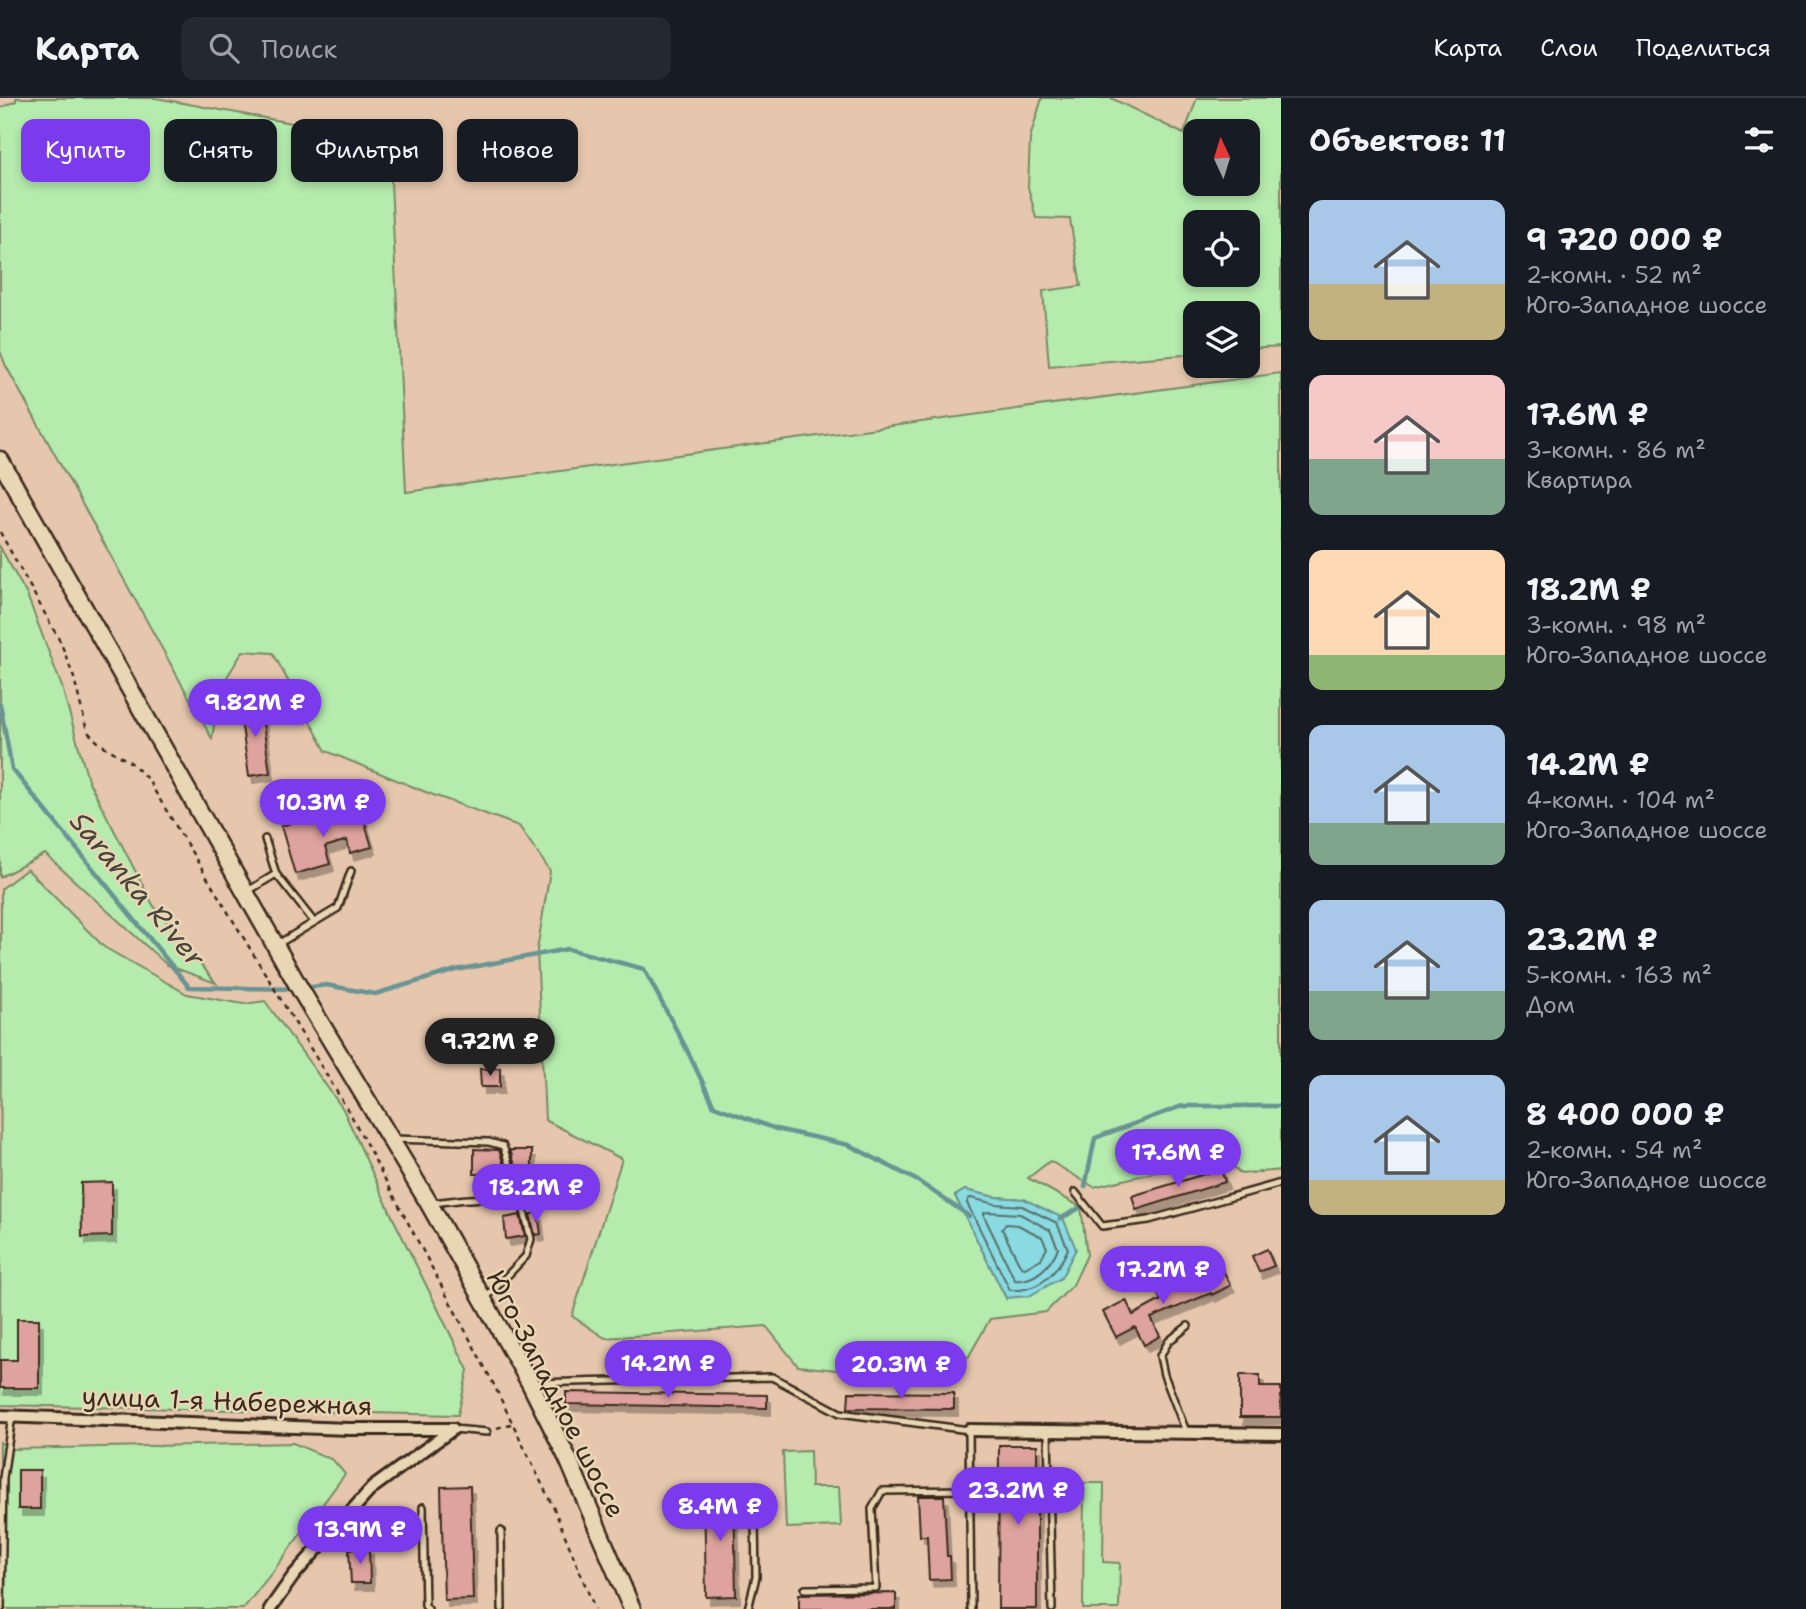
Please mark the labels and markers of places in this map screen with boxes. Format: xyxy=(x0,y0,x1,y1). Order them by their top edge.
pin: 9.82M ₽ xyxy=(190,680,320,739)
pin: 10.3M ₽ xyxy=(258,780,388,839)
pin: 9.72M ₽ xyxy=(425,1018,555,1078)
pin: 17.6M ₽ xyxy=(1113,1130,1243,1189)
pin: 18.2M ₽ xyxy=(471,1164,601,1224)
pin: 17.2M ₽ xyxy=(1098,1246,1228,1306)
pin: 14.2M ₽ xyxy=(603,1340,733,1400)
pin: 20.3M ₽ xyxy=(836,1342,966,1401)
pin: 23.2M ₽ xyxy=(953,1468,1083,1527)
pin: 8.4M ₽ xyxy=(663,1484,777,1543)
pin: 13.9M ₽ xyxy=(295,1506,425,1566)

